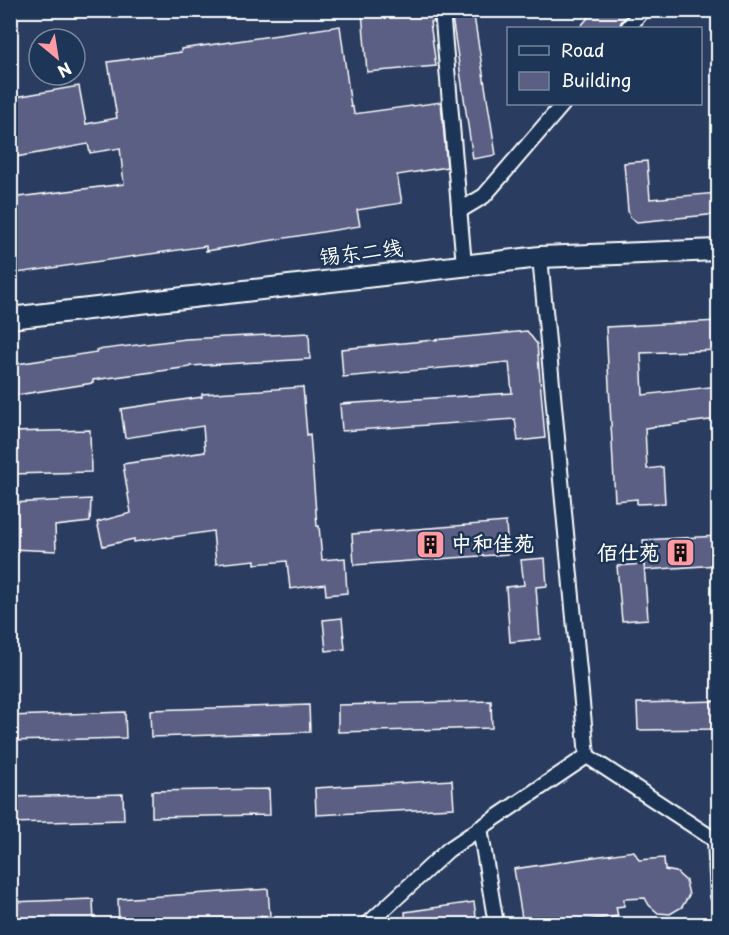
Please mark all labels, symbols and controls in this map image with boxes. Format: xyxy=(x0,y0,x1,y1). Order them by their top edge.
north arrow xyxy=(27,27,87,87)
legend xyxy=(507,27,702,105)
text: Road xyxy=(561,36,605,63)
text: N xyxy=(54,57,76,84)
text: Building xyxy=(561,66,631,93)
street label: 锡东二线 xyxy=(317,230,404,272)
place label: 中和佳苑 xyxy=(451,526,535,558)
building icon: 中和佳苑 xyxy=(414,528,446,560)
place label: 佰仕苑 xyxy=(597,535,660,567)
building icon: 佰仕苑 xyxy=(665,537,697,569)

